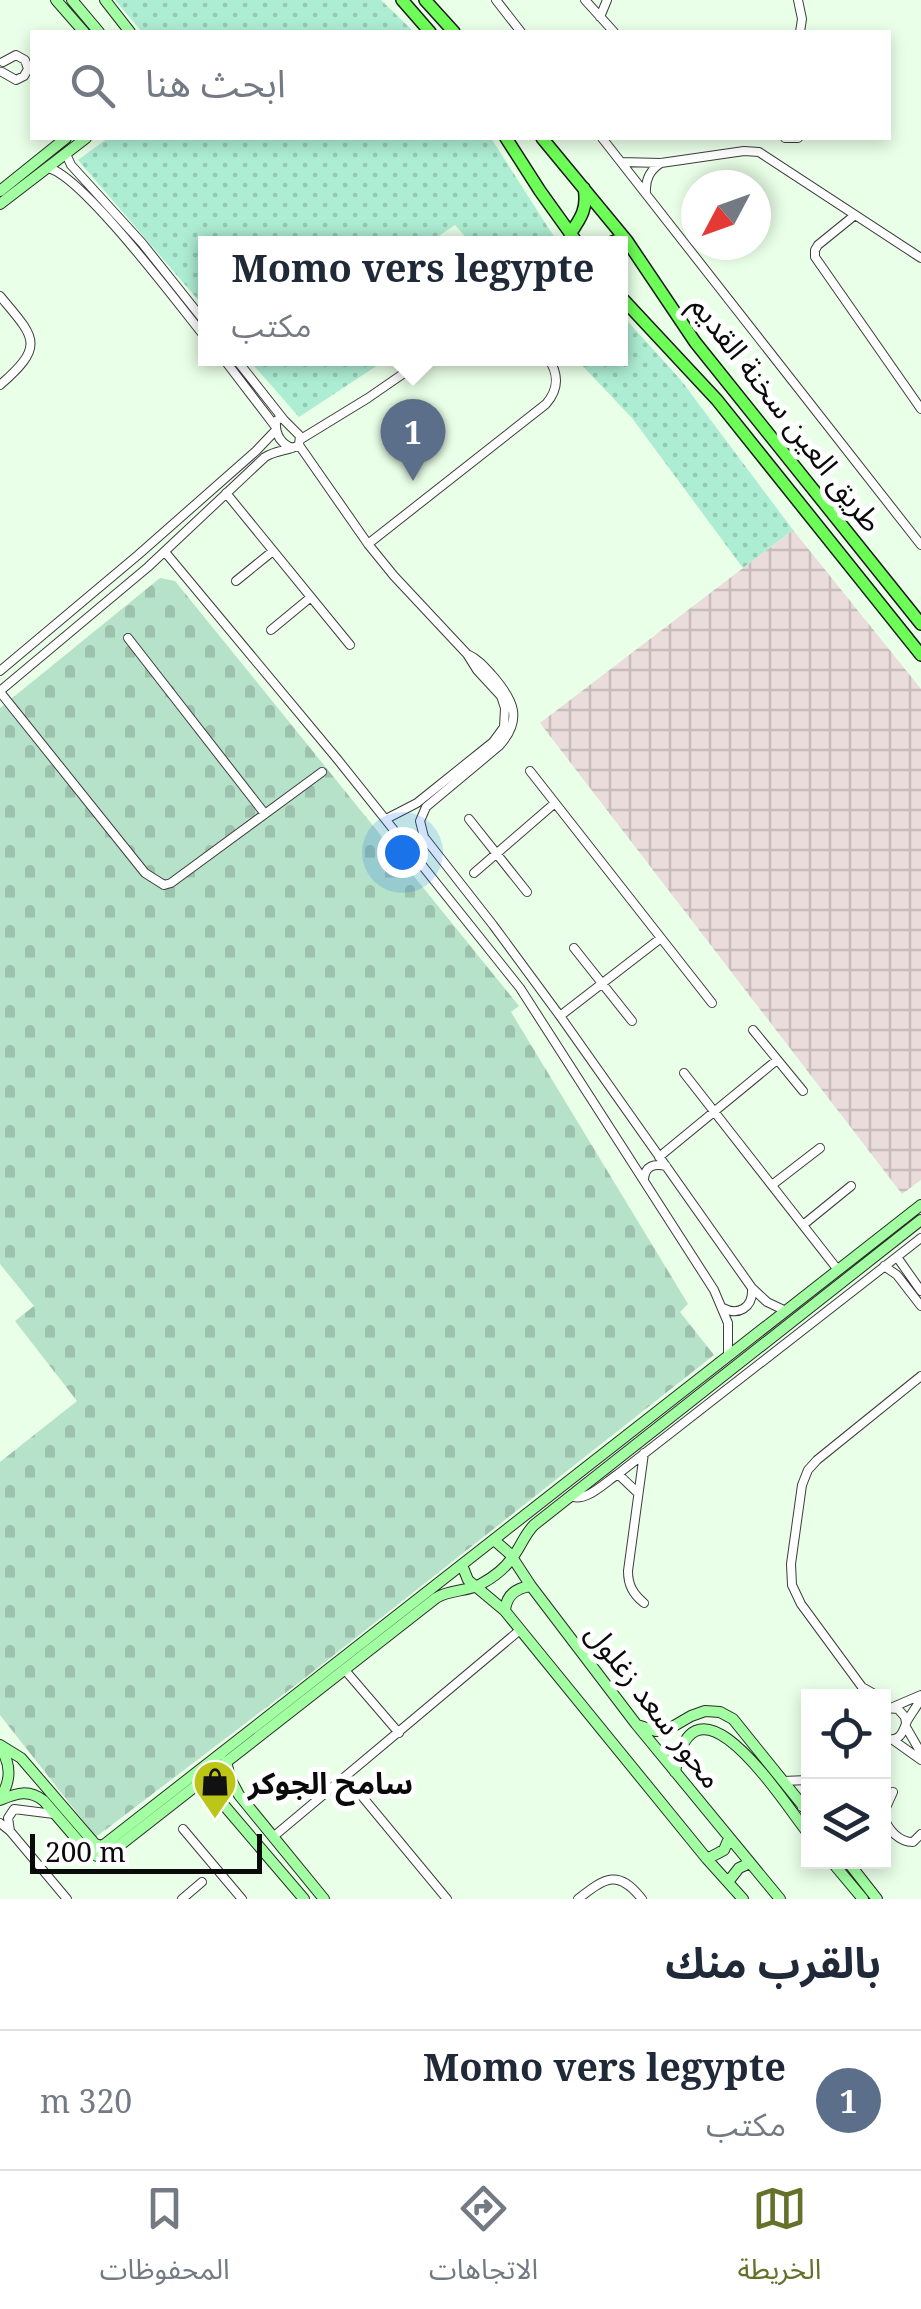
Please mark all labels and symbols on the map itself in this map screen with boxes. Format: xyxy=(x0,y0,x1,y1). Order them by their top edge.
north arrow xyxy=(681,170,771,260)
street label: طريق العين سخنة القديم xyxy=(678,286,893,543)
pin: 1 xyxy=(380,398,446,481)
your location xyxy=(377,827,428,878)
street label: محور سعد زغلول xyxy=(577,1614,733,1796)
shop icon: سامح الجوكر xyxy=(192,1759,238,1820)
place label: سامح الجوكر xyxy=(246,1762,413,1806)
scale bar xyxy=(30,1829,262,1874)

